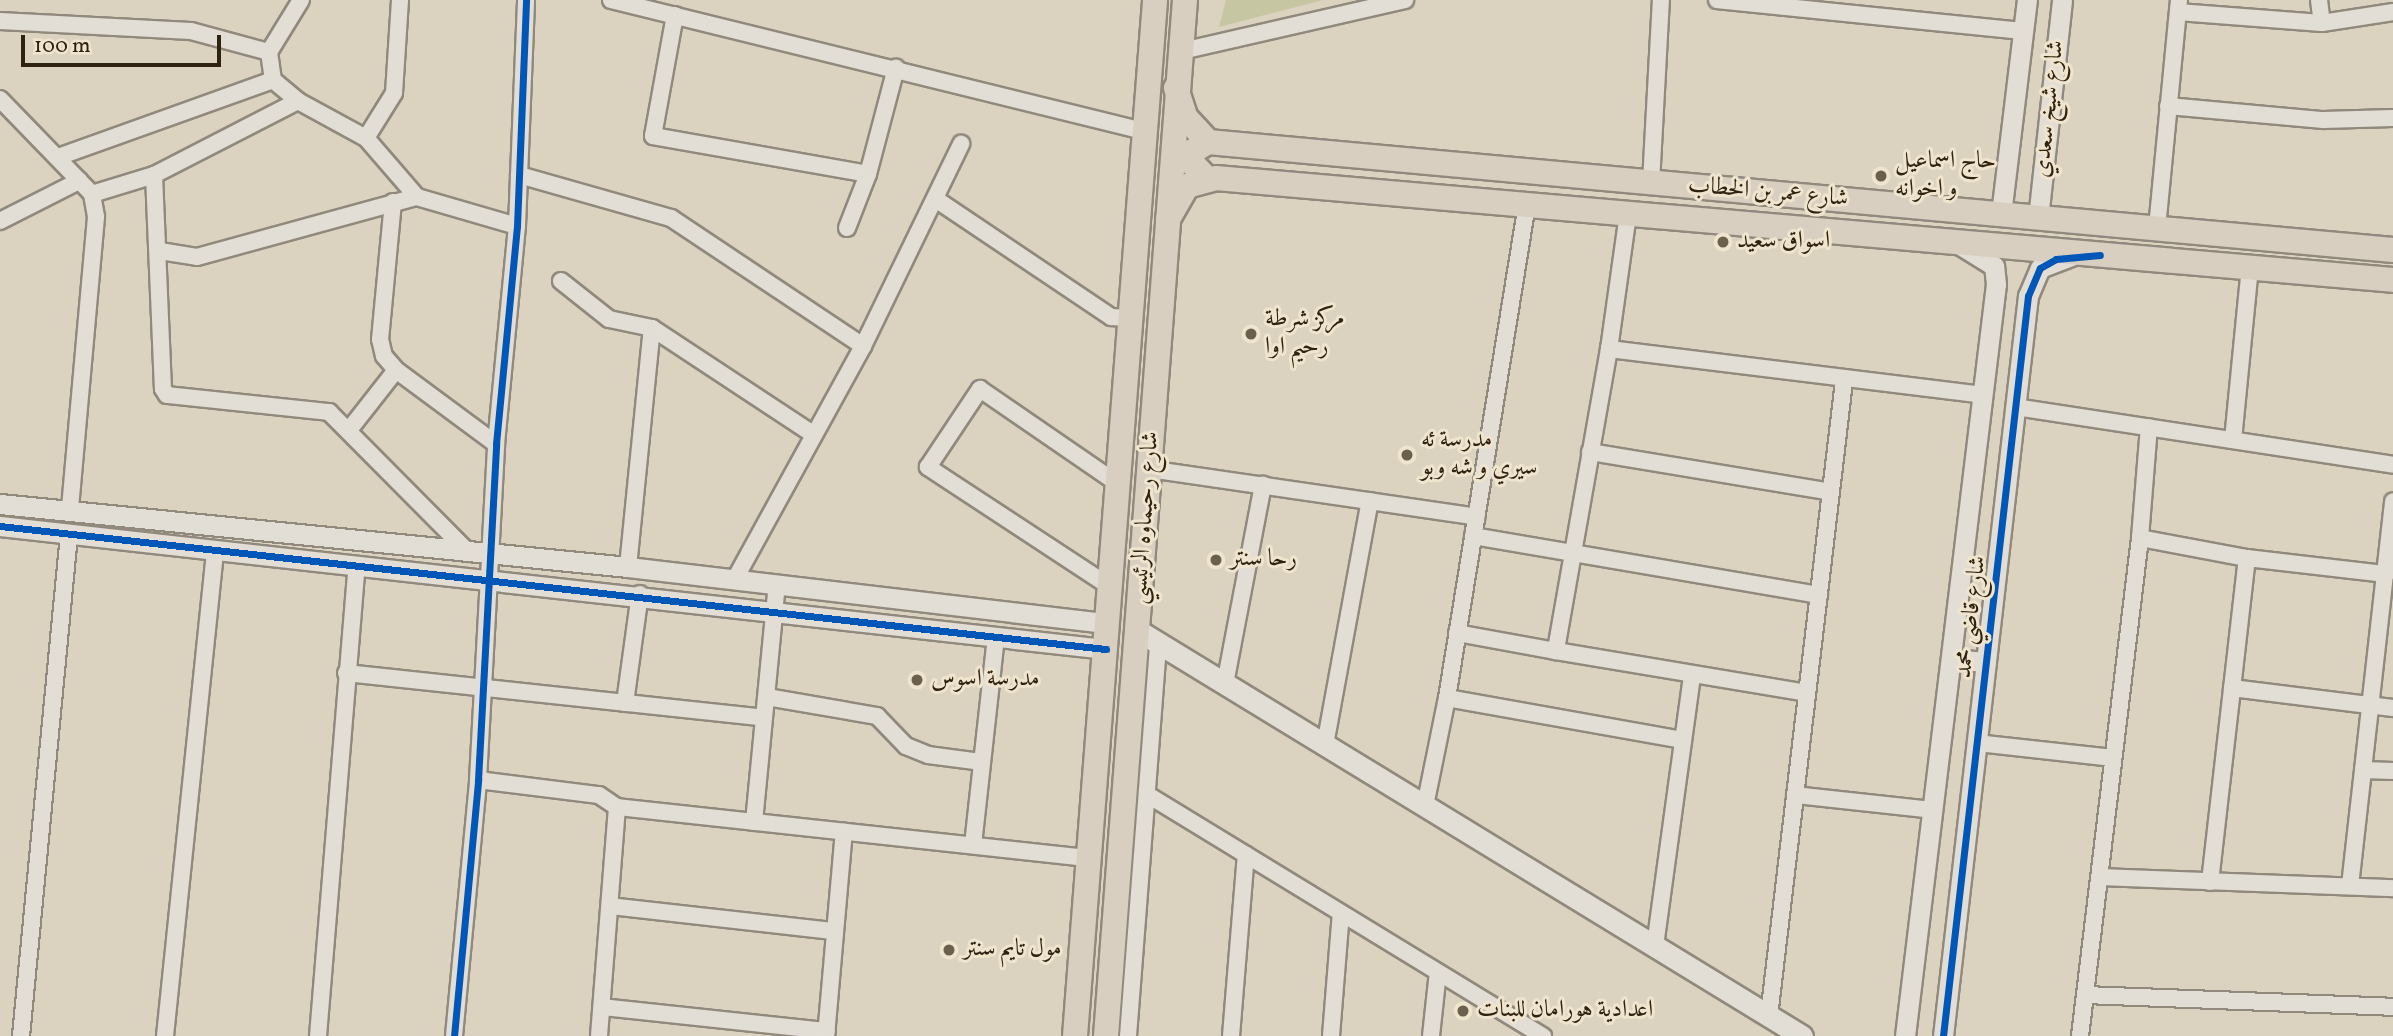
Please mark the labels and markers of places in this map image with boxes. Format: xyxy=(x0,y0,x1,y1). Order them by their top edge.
place label: حاج اسماعيل و اخوانه xyxy=(1895,148,1996,204)
marker: حاج اسماعيل و اخوانه xyxy=(1873,168,1889,184)
place label: اسواق سعيد xyxy=(1737,228,1830,256)
marker: اسواق سعيد xyxy=(1715,234,1731,250)
place label: مركز شرطة رحيم اوا xyxy=(1265,306,1345,362)
marker: مركز شرطة رحيم اوا xyxy=(1243,326,1259,342)
place label: مدرسة ئه سيري و شه وبو xyxy=(1421,427,1537,483)
marker: مدرسة ئه سيري و شه وبو xyxy=(1399,447,1415,463)
place label: رحا سنتر xyxy=(1230,546,1297,574)
marker: رحا سنتر xyxy=(1208,552,1224,568)
place label: مدرسة اسوس xyxy=(931,666,1040,694)
marker: مدرسة اسوس xyxy=(909,672,925,688)
place label: مول تايم سنتر xyxy=(963,936,1062,964)
marker: مول تايم سنتر xyxy=(941,942,957,958)
place label: اعدادية هورامان للبنات xyxy=(1477,997,1653,1025)
marker: اعدادية هورامان للبنات xyxy=(1455,1003,1471,1019)

